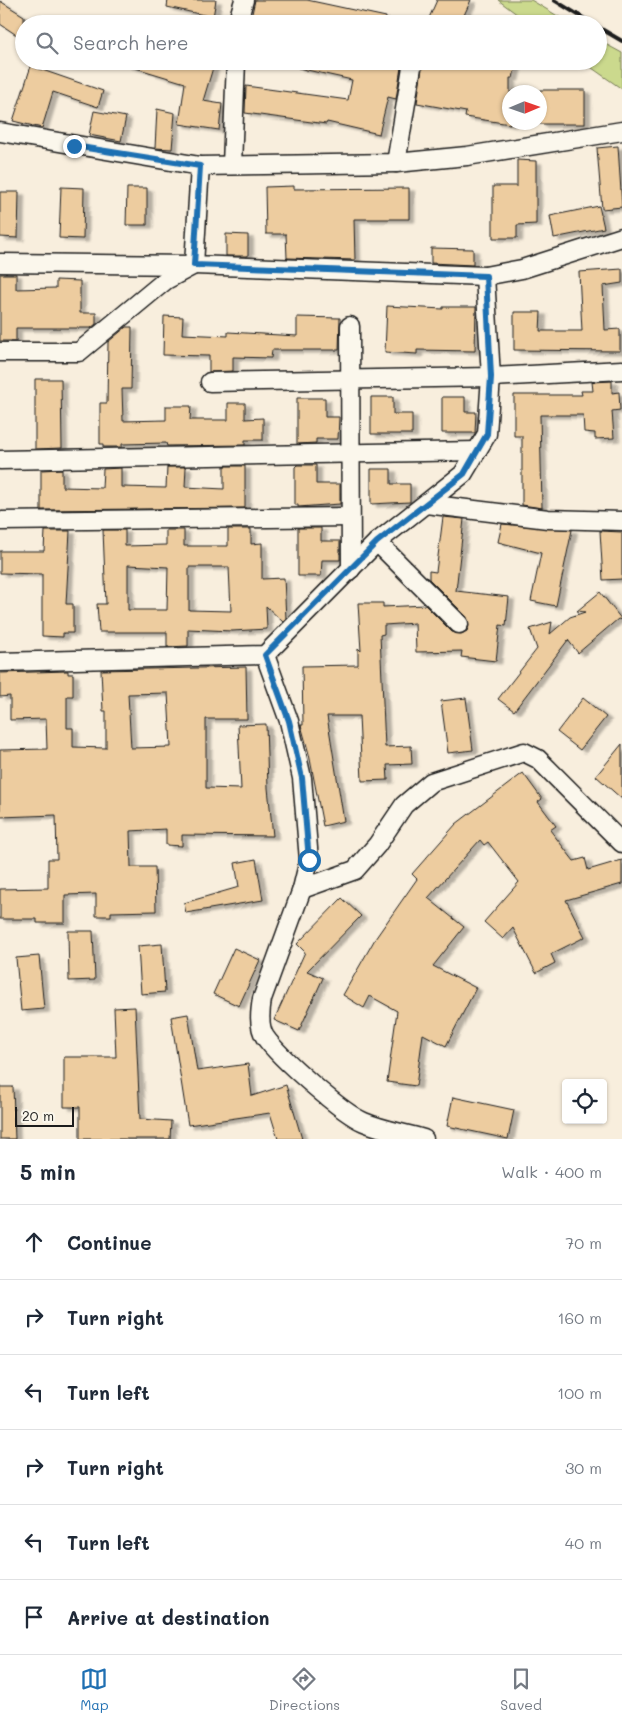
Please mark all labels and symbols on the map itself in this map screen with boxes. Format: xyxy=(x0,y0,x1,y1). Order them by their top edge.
north arrow xyxy=(502,85,547,130)
route end xyxy=(63,135,86,158)
route start xyxy=(298,849,321,872)
scale bar xyxy=(15,1104,74,1127)

